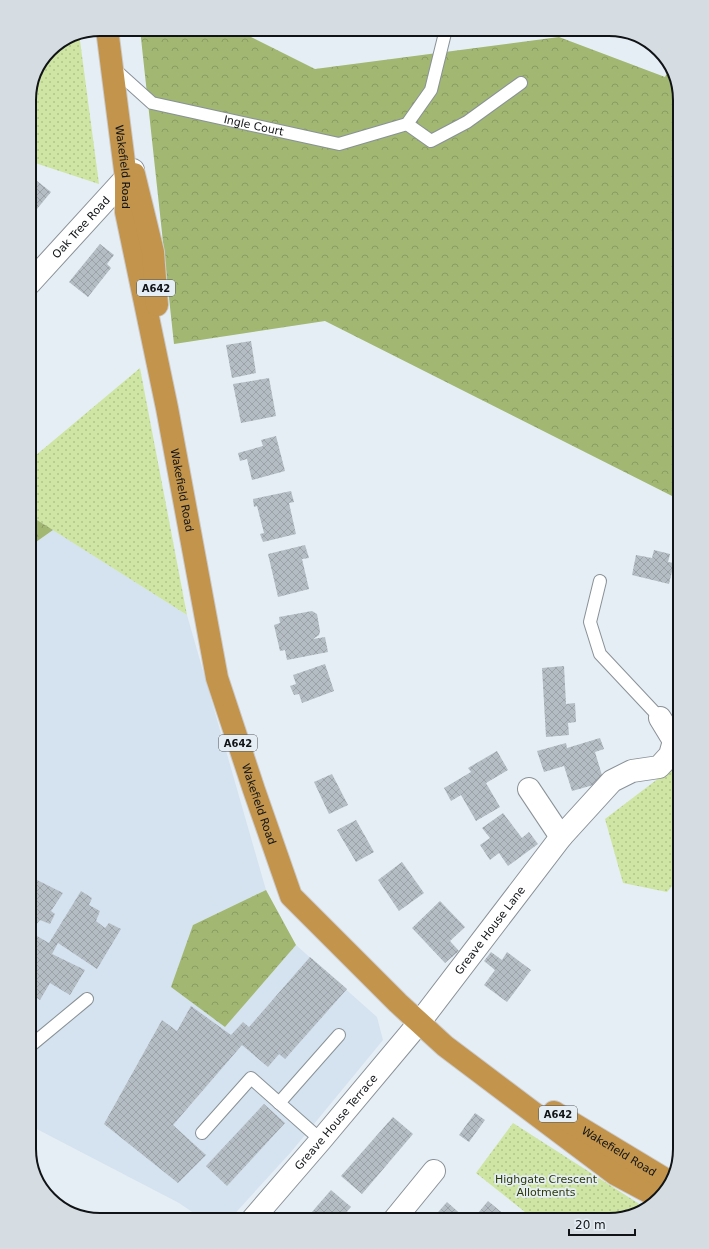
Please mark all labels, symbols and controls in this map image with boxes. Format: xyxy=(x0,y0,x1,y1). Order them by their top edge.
street label: Ingle Court xyxy=(223,113,285,139)
street label: Wakefield Road xyxy=(112,124,132,209)
street label: Oak Tree Road xyxy=(50,194,113,261)
road number: A642 xyxy=(137,280,175,296)
street label: Wakefield Road xyxy=(168,447,196,533)
road number: A642 xyxy=(219,735,257,751)
street label: Wakefield Road xyxy=(239,762,279,846)
street label: Greave House Lane xyxy=(452,884,528,977)
street label: Greave House Terrace xyxy=(292,1072,380,1173)
road number: A642 xyxy=(539,1106,577,1122)
street label: Wakefield Road xyxy=(579,1124,658,1179)
park label: Highgate Crescent Allotments xyxy=(495,1173,598,1199)
scale bar xyxy=(569,1211,635,1237)
text: 20 m xyxy=(575,1218,606,1232)

